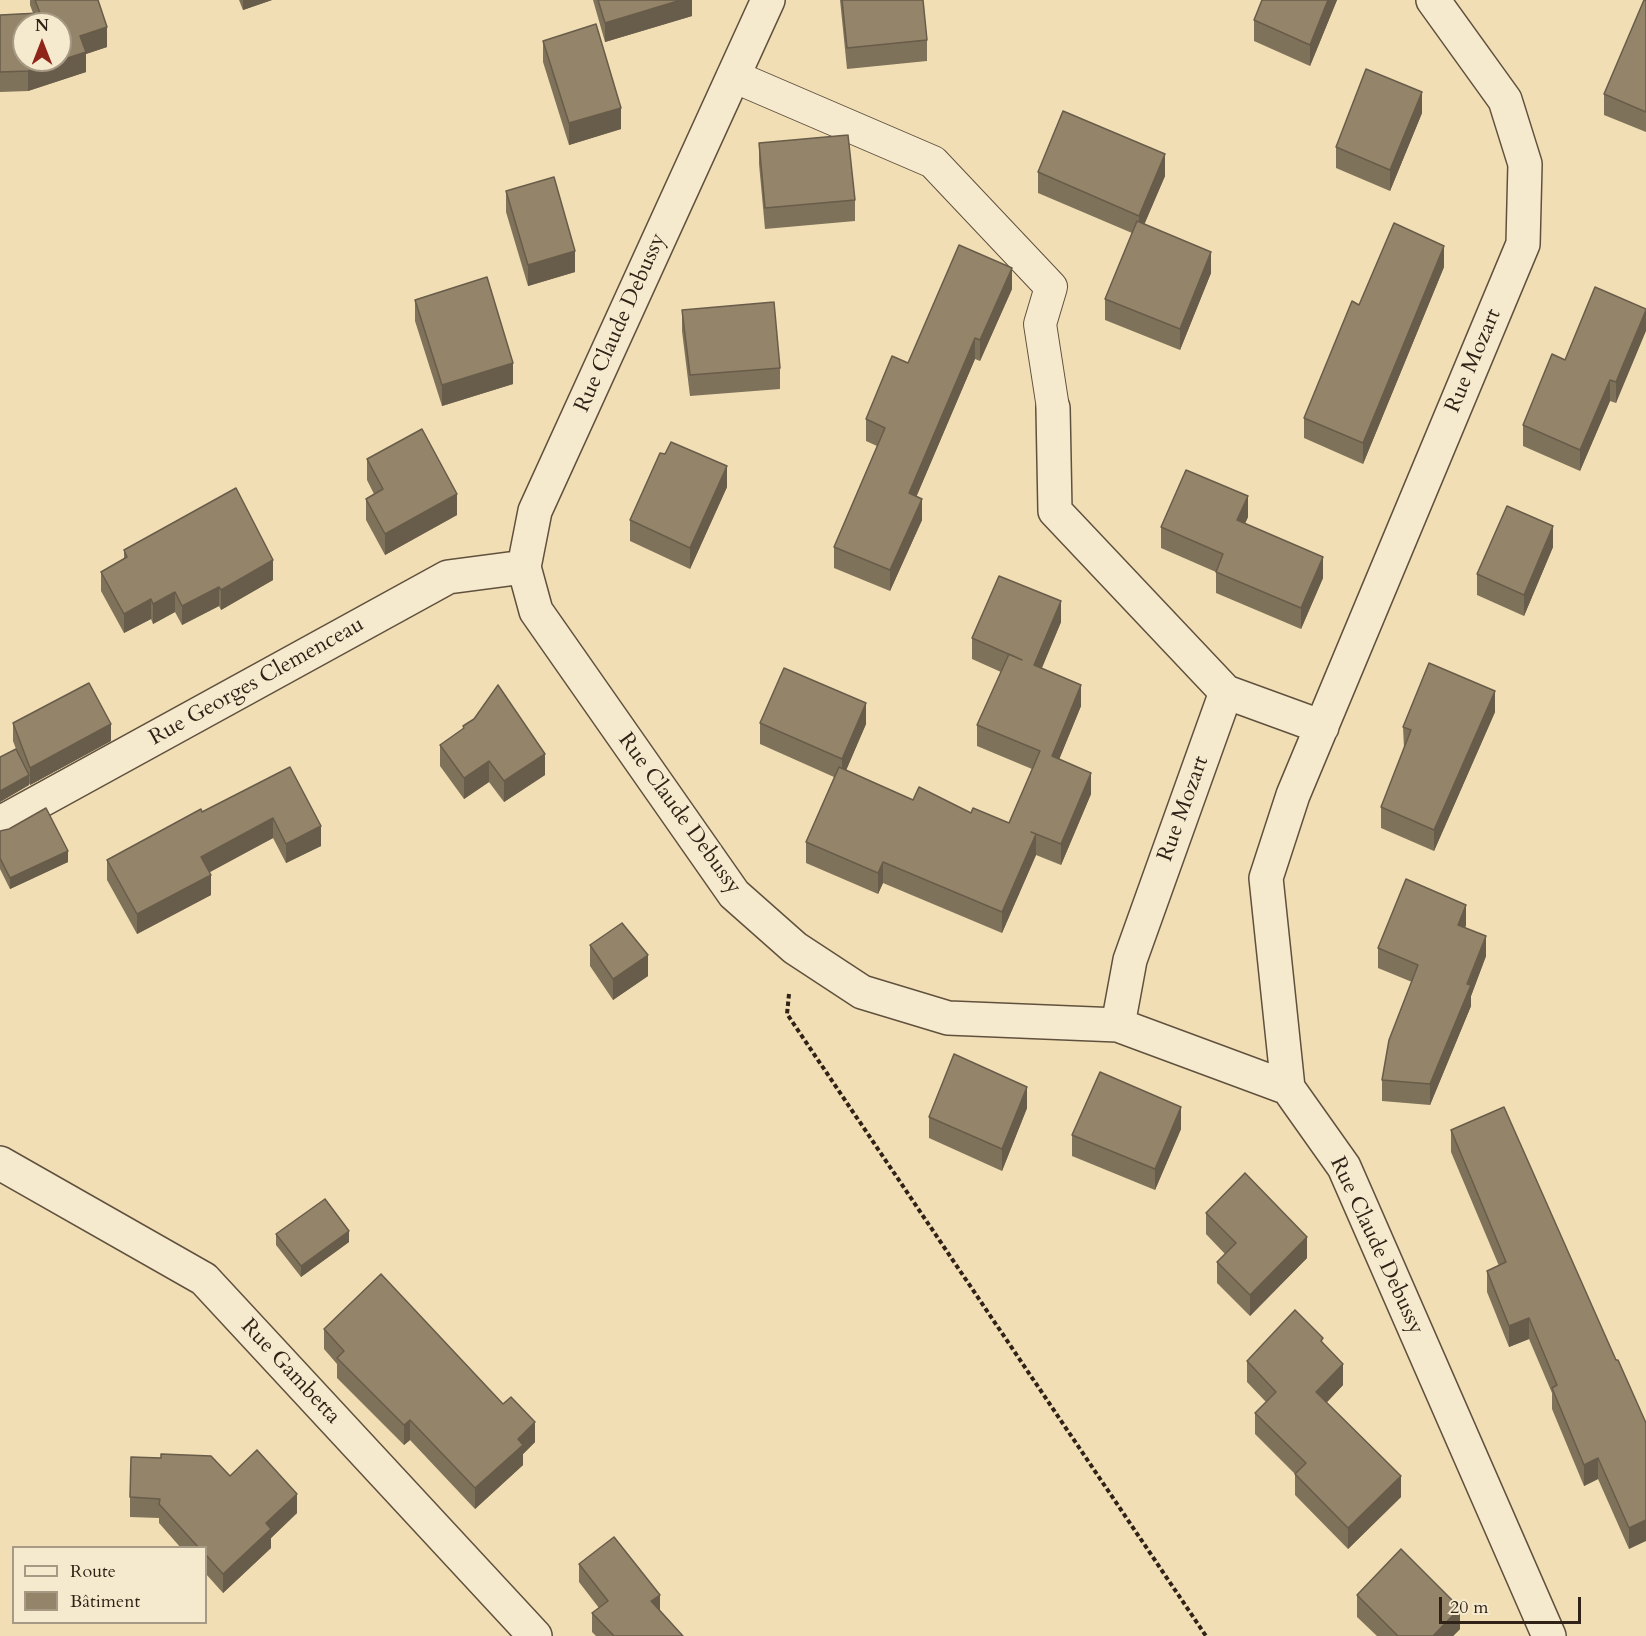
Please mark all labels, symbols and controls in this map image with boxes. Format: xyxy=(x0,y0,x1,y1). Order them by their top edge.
north arrow xyxy=(12,12,72,72)
text: N xyxy=(35,15,49,37)
street label: Rue Claude Debussy xyxy=(570,230,672,416)
street label: Rue Mozart xyxy=(1440,305,1508,417)
street label: Rue Georges Clemenceau xyxy=(145,612,369,752)
street label: Rue Claude Debussy xyxy=(612,728,746,900)
street label: Rue Mozart xyxy=(1153,753,1215,865)
street label: Rue Claude Debussy xyxy=(1323,1153,1429,1339)
street label: Rue Gambetta xyxy=(235,1314,345,1430)
legend xyxy=(12,1546,207,1624)
text: Route xyxy=(70,1559,116,1584)
scale bar xyxy=(1442,1585,1584,1623)
text: Bâtiment xyxy=(70,1589,140,1614)
text: 20 m xyxy=(1450,1595,1489,1620)

